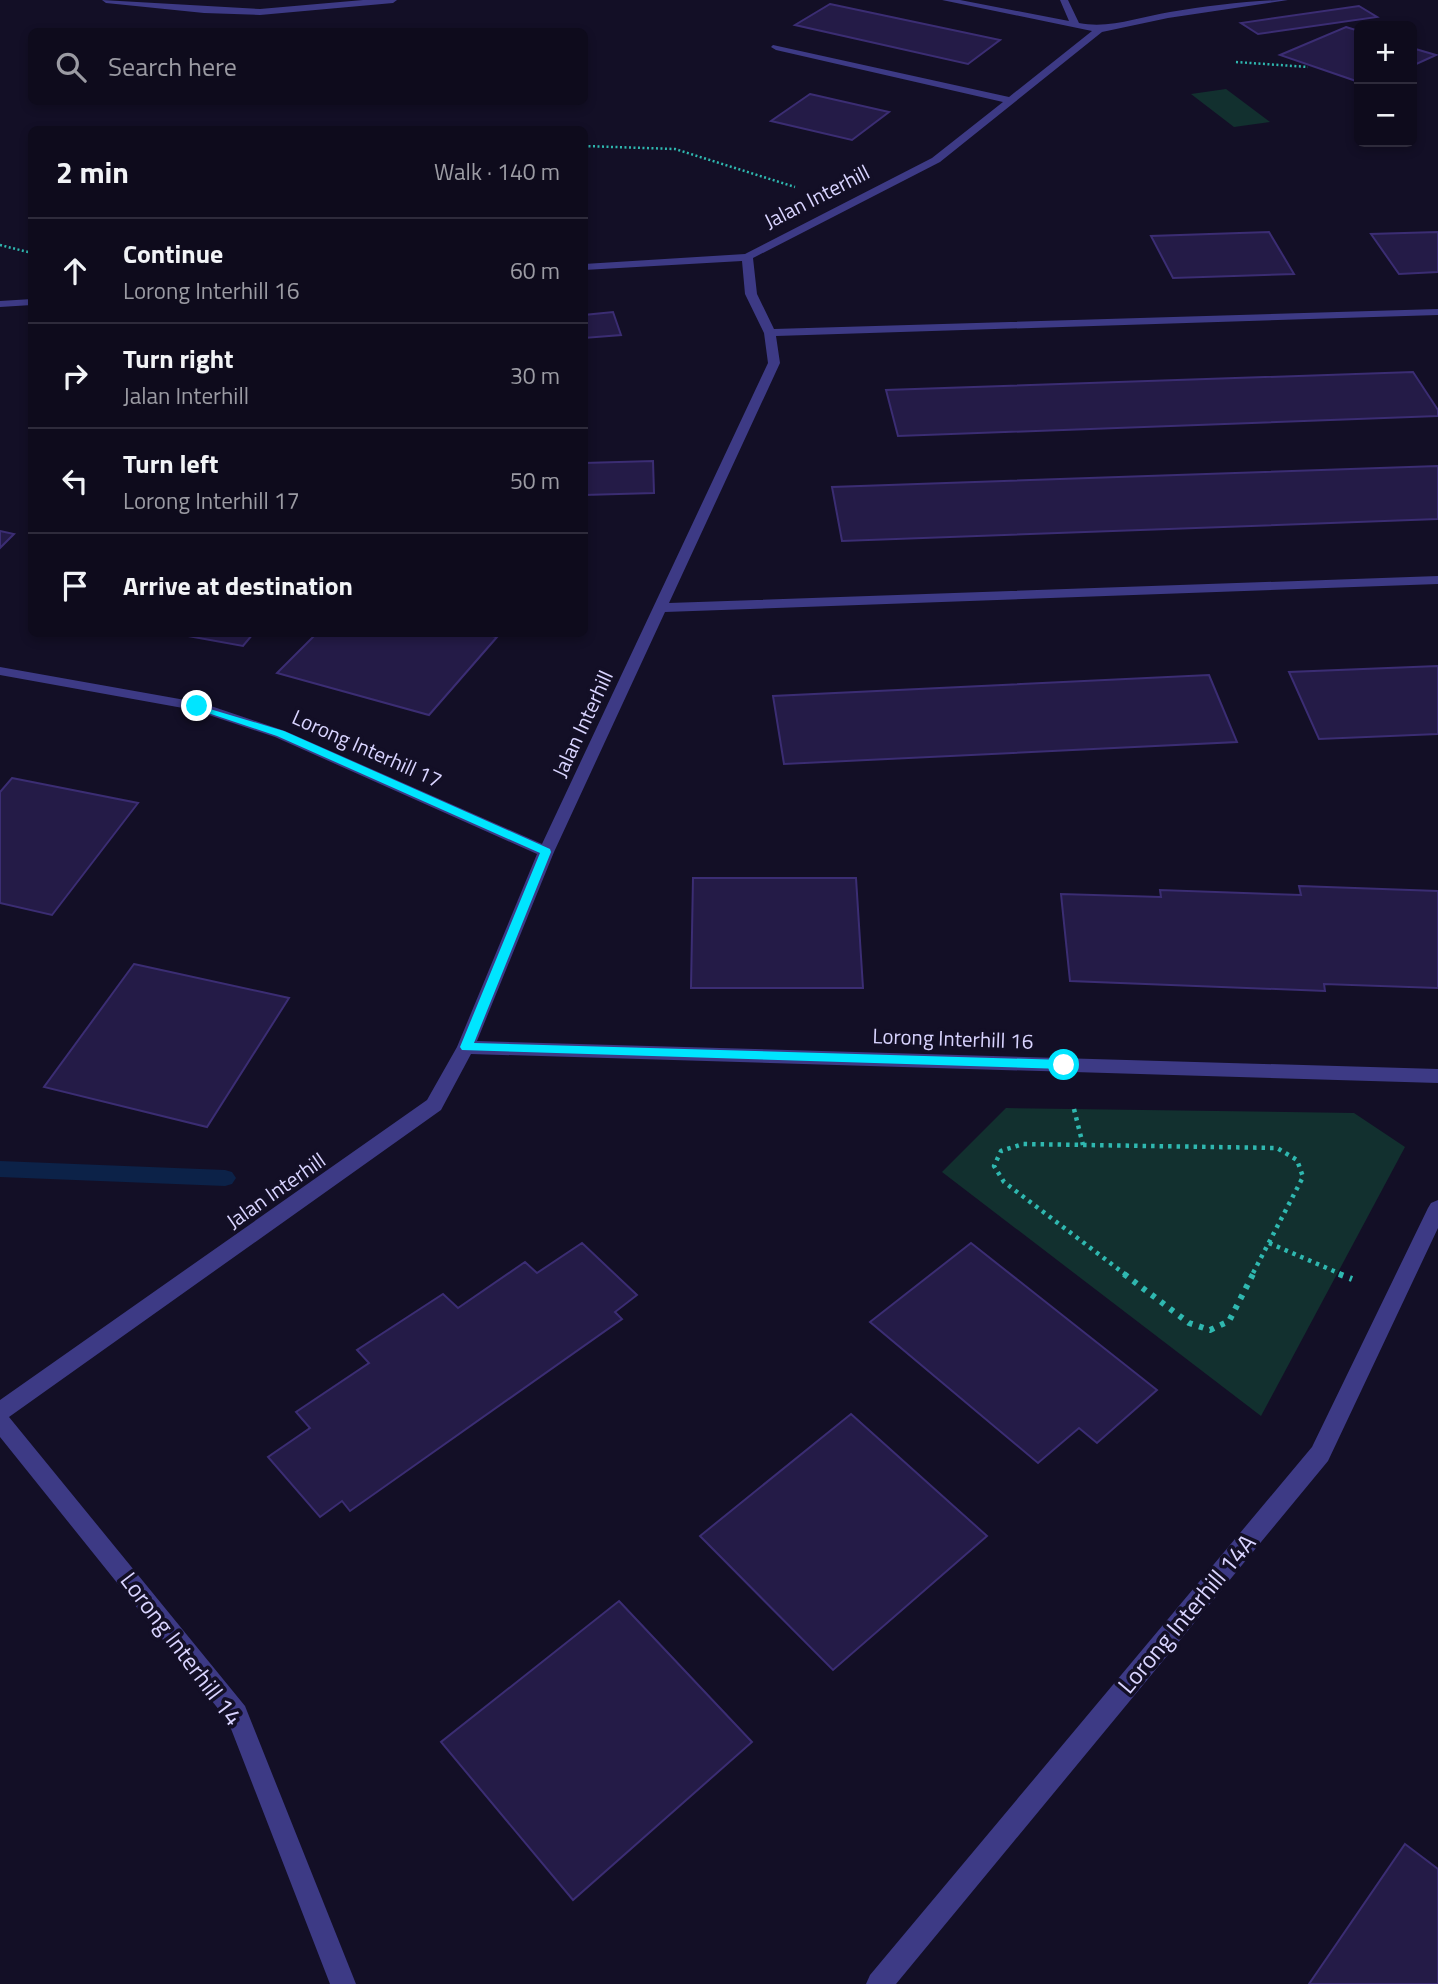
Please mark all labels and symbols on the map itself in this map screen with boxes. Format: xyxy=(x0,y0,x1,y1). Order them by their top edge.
street label: Jalan Interhill xyxy=(758,156,875,236)
street label: Jalan Interhill xyxy=(543,665,621,782)
route end xyxy=(181,690,212,721)
street label: Lorong Interhill 17 xyxy=(287,701,448,795)
street label: Lorong Interhill 16 xyxy=(872,1019,1034,1057)
route start xyxy=(1048,1049,1079,1080)
street label: Jalan Interhill xyxy=(219,1144,332,1236)
street label: Lorong Interhill 14A xyxy=(1109,1526,1264,1701)
street label: Lorong Interhill 14 xyxy=(112,1564,252,1733)

